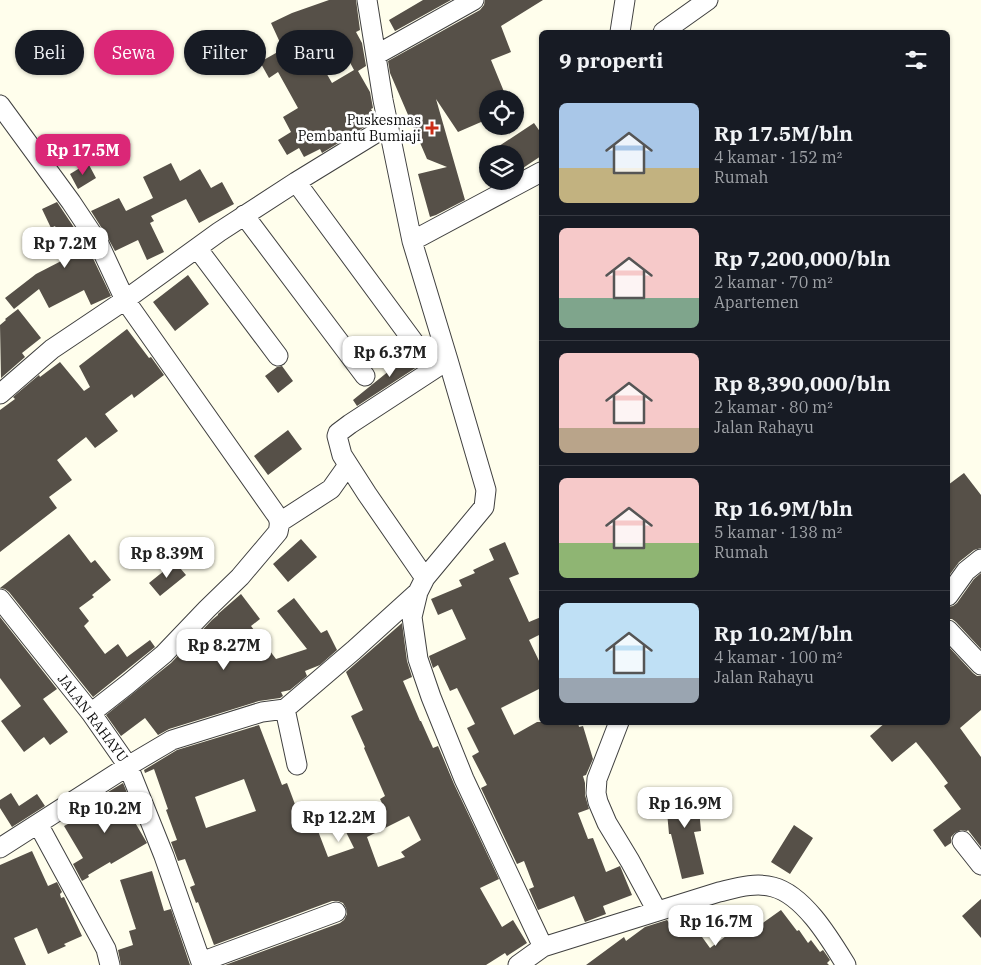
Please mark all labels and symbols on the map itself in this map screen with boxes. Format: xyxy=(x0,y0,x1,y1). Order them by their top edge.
place label: Puskesmas Pembantu Bumiaji xyxy=(298,111,421,145)
marker: Puskesmas Pembantu Bumiaji xyxy=(425,121,439,135)
pin: Rp 17.5M xyxy=(31,134,135,176)
pin: Rp 7.2M xyxy=(19,226,111,269)
pin: Rp 6.37M xyxy=(338,336,442,378)
pin: Rp 8.39M xyxy=(115,536,219,579)
pin: Rp 8.27M xyxy=(172,628,276,671)
street label: JALAN RAHAYU xyxy=(54,670,132,766)
pin: Rp 16.9M xyxy=(633,786,737,829)
pin: Rp 10.2M xyxy=(53,792,157,834)
pin: Rp 12.2M xyxy=(287,800,391,843)
pin: Rp 16.7M xyxy=(664,904,768,947)

